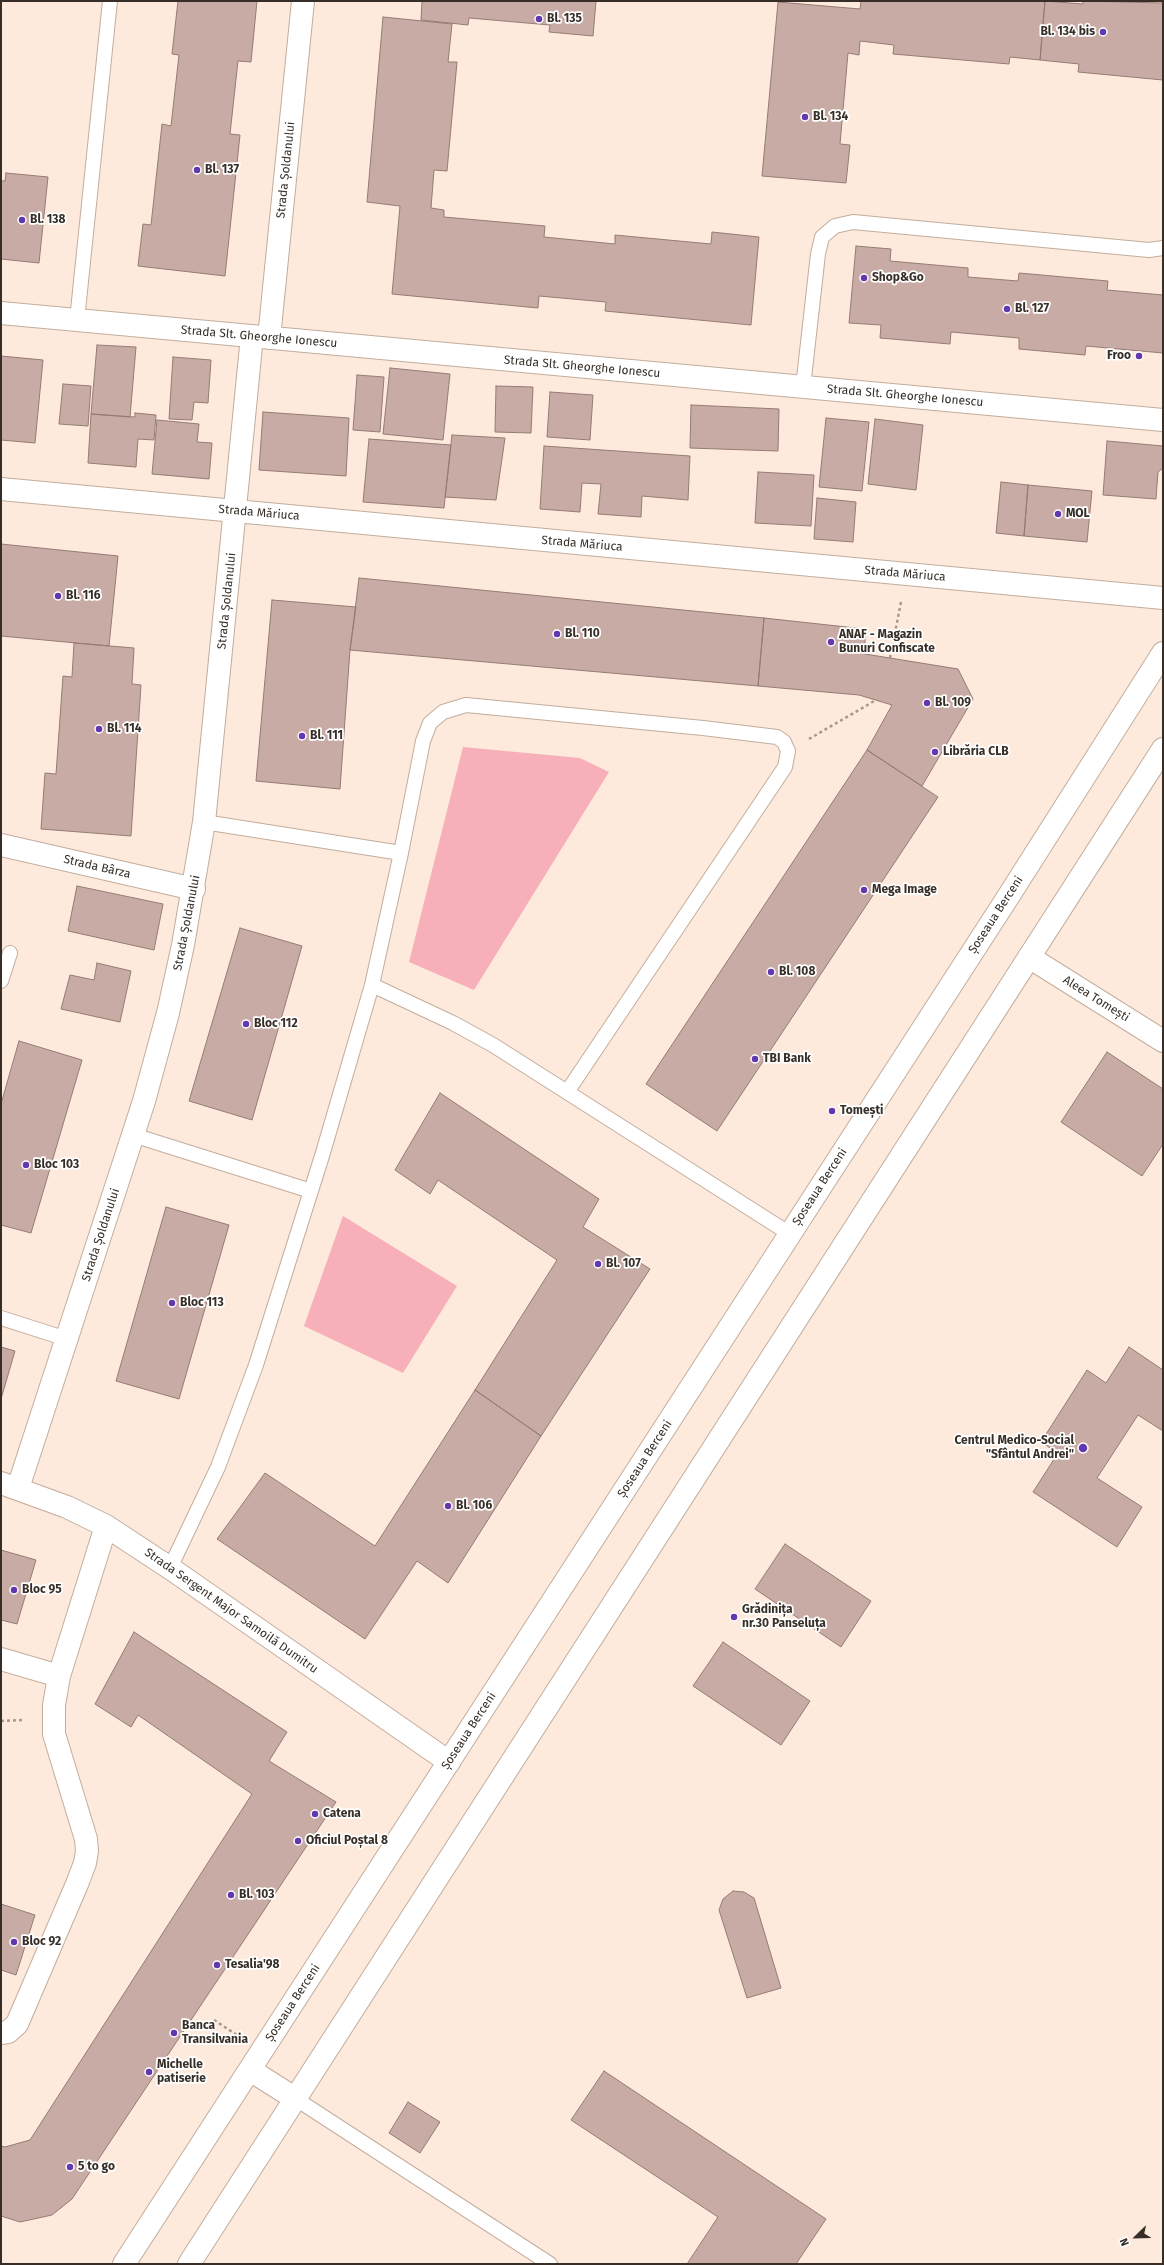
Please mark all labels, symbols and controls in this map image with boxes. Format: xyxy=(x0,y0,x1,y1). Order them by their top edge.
place label: Bl. 135 xyxy=(547,12,582,26)
marker: Bl. 135 xyxy=(534,14,544,24)
place label: Bl. 134 bis xyxy=(1040,25,1095,39)
marker: Bl. 134 bis xyxy=(1098,27,1108,37)
place label: Bl. 134 xyxy=(813,110,848,124)
marker: Bl. 134 xyxy=(800,112,810,122)
street label: Strada Șoldanului xyxy=(274,121,298,219)
place label: Bl. 137 xyxy=(205,163,239,177)
marker: Bl. 137 xyxy=(192,165,202,175)
place label: Bl. 138 xyxy=(30,213,66,227)
marker: Bl. 138 xyxy=(17,215,27,225)
place label: Shop&Go xyxy=(872,271,924,285)
marker: Shop&Go xyxy=(859,273,869,283)
place label: Bl. 127 xyxy=(1015,302,1049,316)
marker: Bl. 127 xyxy=(1002,304,1012,314)
street label: Strada Slt. Gheorghe Ionescu xyxy=(180,323,338,351)
place label: Froo xyxy=(1107,349,1131,363)
marker: Froo xyxy=(1134,351,1144,361)
street label: Strada Slt. Gheorghe Ionescu xyxy=(503,353,661,381)
street label: Strada Slt. Gheorghe Ionescu xyxy=(826,382,984,410)
street label: Strada Măriuca xyxy=(218,502,300,524)
place label: MOL xyxy=(1066,507,1090,521)
marker: MOL xyxy=(1053,509,1063,519)
street label: Strada Măriuca xyxy=(541,533,623,555)
street label: Strada Șoldanului xyxy=(215,552,239,650)
street label: Strada Măriuca xyxy=(864,563,946,585)
place label: Bl. 116 xyxy=(66,589,100,603)
marker: Bl. 116 xyxy=(53,591,63,601)
place label: Bl. 110 xyxy=(565,627,600,641)
place label: ANAF - Magazin Bunuri Confiscate xyxy=(839,628,935,656)
marker: Bl. 110 xyxy=(552,629,562,639)
marker: ANAF - Magazin Bunuri Confiscate xyxy=(826,637,836,647)
place label: Bl. 109 xyxy=(935,696,971,710)
marker: Bl. 109 xyxy=(922,698,932,708)
place label: Bl. 114 xyxy=(107,722,141,736)
marker: Bl. 114 xyxy=(94,724,104,734)
place label: Bl. 111 xyxy=(310,729,343,743)
marker: Bl. 111 xyxy=(297,731,307,741)
place label: Librăria CLB xyxy=(943,745,1009,759)
marker: Librăria CLB xyxy=(930,747,940,757)
street label: Strada Bârza xyxy=(62,852,132,882)
street label: Strada Șoldanului xyxy=(171,874,203,972)
street label: Șoseaua Berceni xyxy=(966,874,1026,956)
place label: Mega Image xyxy=(872,883,937,897)
marker: Mega Image xyxy=(859,885,869,895)
place label: Bl. 108 xyxy=(779,965,815,979)
marker: Bl. 108 xyxy=(766,967,776,977)
street label: Aleea Tomești xyxy=(1060,973,1132,1025)
place label: Bloc 112 xyxy=(254,1017,298,1031)
marker: Bloc 112 xyxy=(241,1019,251,1029)
place label: TBI Bank xyxy=(763,1052,811,1066)
marker: TBI Bank xyxy=(750,1054,760,1064)
place label: Tomești xyxy=(840,1104,883,1118)
marker: Tomești xyxy=(827,1106,837,1116)
street label: Șoseaua Berceni xyxy=(790,1146,850,1228)
place label: Bloc 103 xyxy=(34,1158,79,1172)
marker: Bloc 103 xyxy=(21,1160,31,1170)
street label: Strada Șoldanului xyxy=(79,1187,123,1283)
place label: Bl. 107 xyxy=(606,1257,641,1271)
marker: Bl. 107 xyxy=(593,1259,603,1269)
place label: Bloc 113 xyxy=(180,1296,224,1310)
marker: Bloc 113 xyxy=(167,1298,177,1308)
street label: Șoseaua Berceni xyxy=(615,1418,675,1500)
place label: Centrul Medico-Social "Sfântul Andrei" xyxy=(954,1434,1074,1462)
marker: Centrul Medico-Social "Sfântul Andrei" xyxy=(1077,1442,1089,1454)
place label: Bl. 106 xyxy=(456,1499,492,1513)
marker: Bl. 106 xyxy=(443,1501,453,1511)
street label: Strada Sergent Major Samoilă Dumitru xyxy=(142,1545,320,1677)
place label: Bloc 95 xyxy=(22,1583,62,1597)
marker: Bloc 95 xyxy=(9,1585,19,1595)
place label: Grădinița nr.30 Panseluța xyxy=(742,1603,826,1631)
marker: Grădinița nr.30 Panseluța xyxy=(729,1612,739,1622)
street label: Șoseaua Berceni xyxy=(439,1690,499,1772)
place label: Catena xyxy=(323,1807,361,1821)
marker: Catena xyxy=(310,1809,320,1819)
place label: Oficiul Poștal 8 xyxy=(306,1834,388,1848)
marker: Oficiul Poștal 8 xyxy=(293,1836,303,1846)
place label: Bl. 103 xyxy=(239,1888,274,1902)
marker: Bl. 103 xyxy=(226,1890,236,1900)
place label: Bloc 92 xyxy=(22,1935,61,1949)
marker: Bloc 92 xyxy=(9,1937,19,1947)
place label: Tesalia'98 xyxy=(225,1958,280,1972)
marker: Tesalia'98 xyxy=(212,1960,222,1970)
street label: Șoseaua Berceni xyxy=(263,1962,323,2044)
place label: Banca Transilvania xyxy=(182,2019,248,2047)
marker: Banca Transilvania xyxy=(169,2028,179,2038)
place label: Michelle patiserie xyxy=(157,2058,206,2086)
marker: Michelle patiserie xyxy=(144,2067,154,2077)
place label: 5 to go xyxy=(78,2160,115,2174)
marker: 5 to go xyxy=(65,2162,75,2172)
north arrow xyxy=(1116,2217,1156,2257)
text: N xyxy=(1117,2236,1132,2248)

